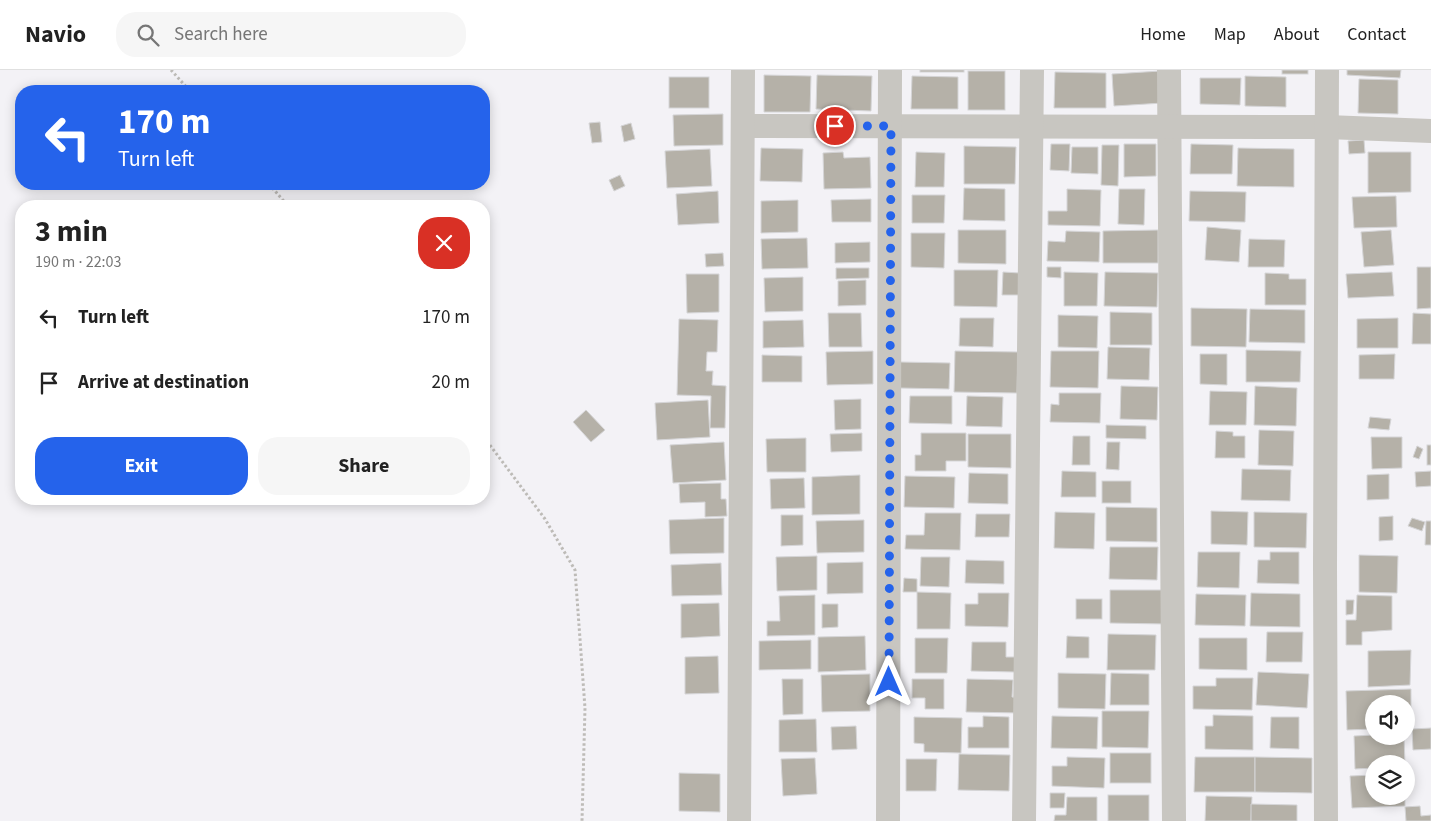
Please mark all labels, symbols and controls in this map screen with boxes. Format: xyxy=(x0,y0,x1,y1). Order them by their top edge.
search box xyxy=(116,12,466,57)
text: Navio xyxy=(25,17,86,52)
icon: search xyxy=(134,21,162,49)
text: Search here xyxy=(174,21,268,48)
text: Home xyxy=(1140,22,1186,47)
text: Map xyxy=(1214,22,1246,47)
text: About xyxy=(1274,22,1319,47)
text: Contact xyxy=(1347,22,1406,47)
text: 170 m xyxy=(118,97,210,147)
icon: left xyxy=(35,105,100,170)
pin xyxy=(814,105,856,147)
icon: arrive xyxy=(821,112,849,140)
text: Turn left xyxy=(118,143,194,175)
text: 3 min xyxy=(35,210,108,253)
button: close xyxy=(418,217,470,269)
text: 190 m · 22:03 xyxy=(35,251,122,273)
icon: left xyxy=(35,304,63,332)
text: Turn left xyxy=(78,304,149,331)
text: 170 m xyxy=(422,304,470,331)
icon: arrive xyxy=(35,369,63,397)
text: Arrive at destination xyxy=(78,369,249,396)
text: 20 m xyxy=(432,369,470,396)
button: Exit xyxy=(35,437,248,495)
button: Share xyxy=(258,437,470,495)
position arrow xyxy=(862,655,914,707)
map controls xyxy=(1365,695,1415,805)
button: sound xyxy=(1365,695,1415,745)
button: layers xyxy=(1365,755,1415,805)

